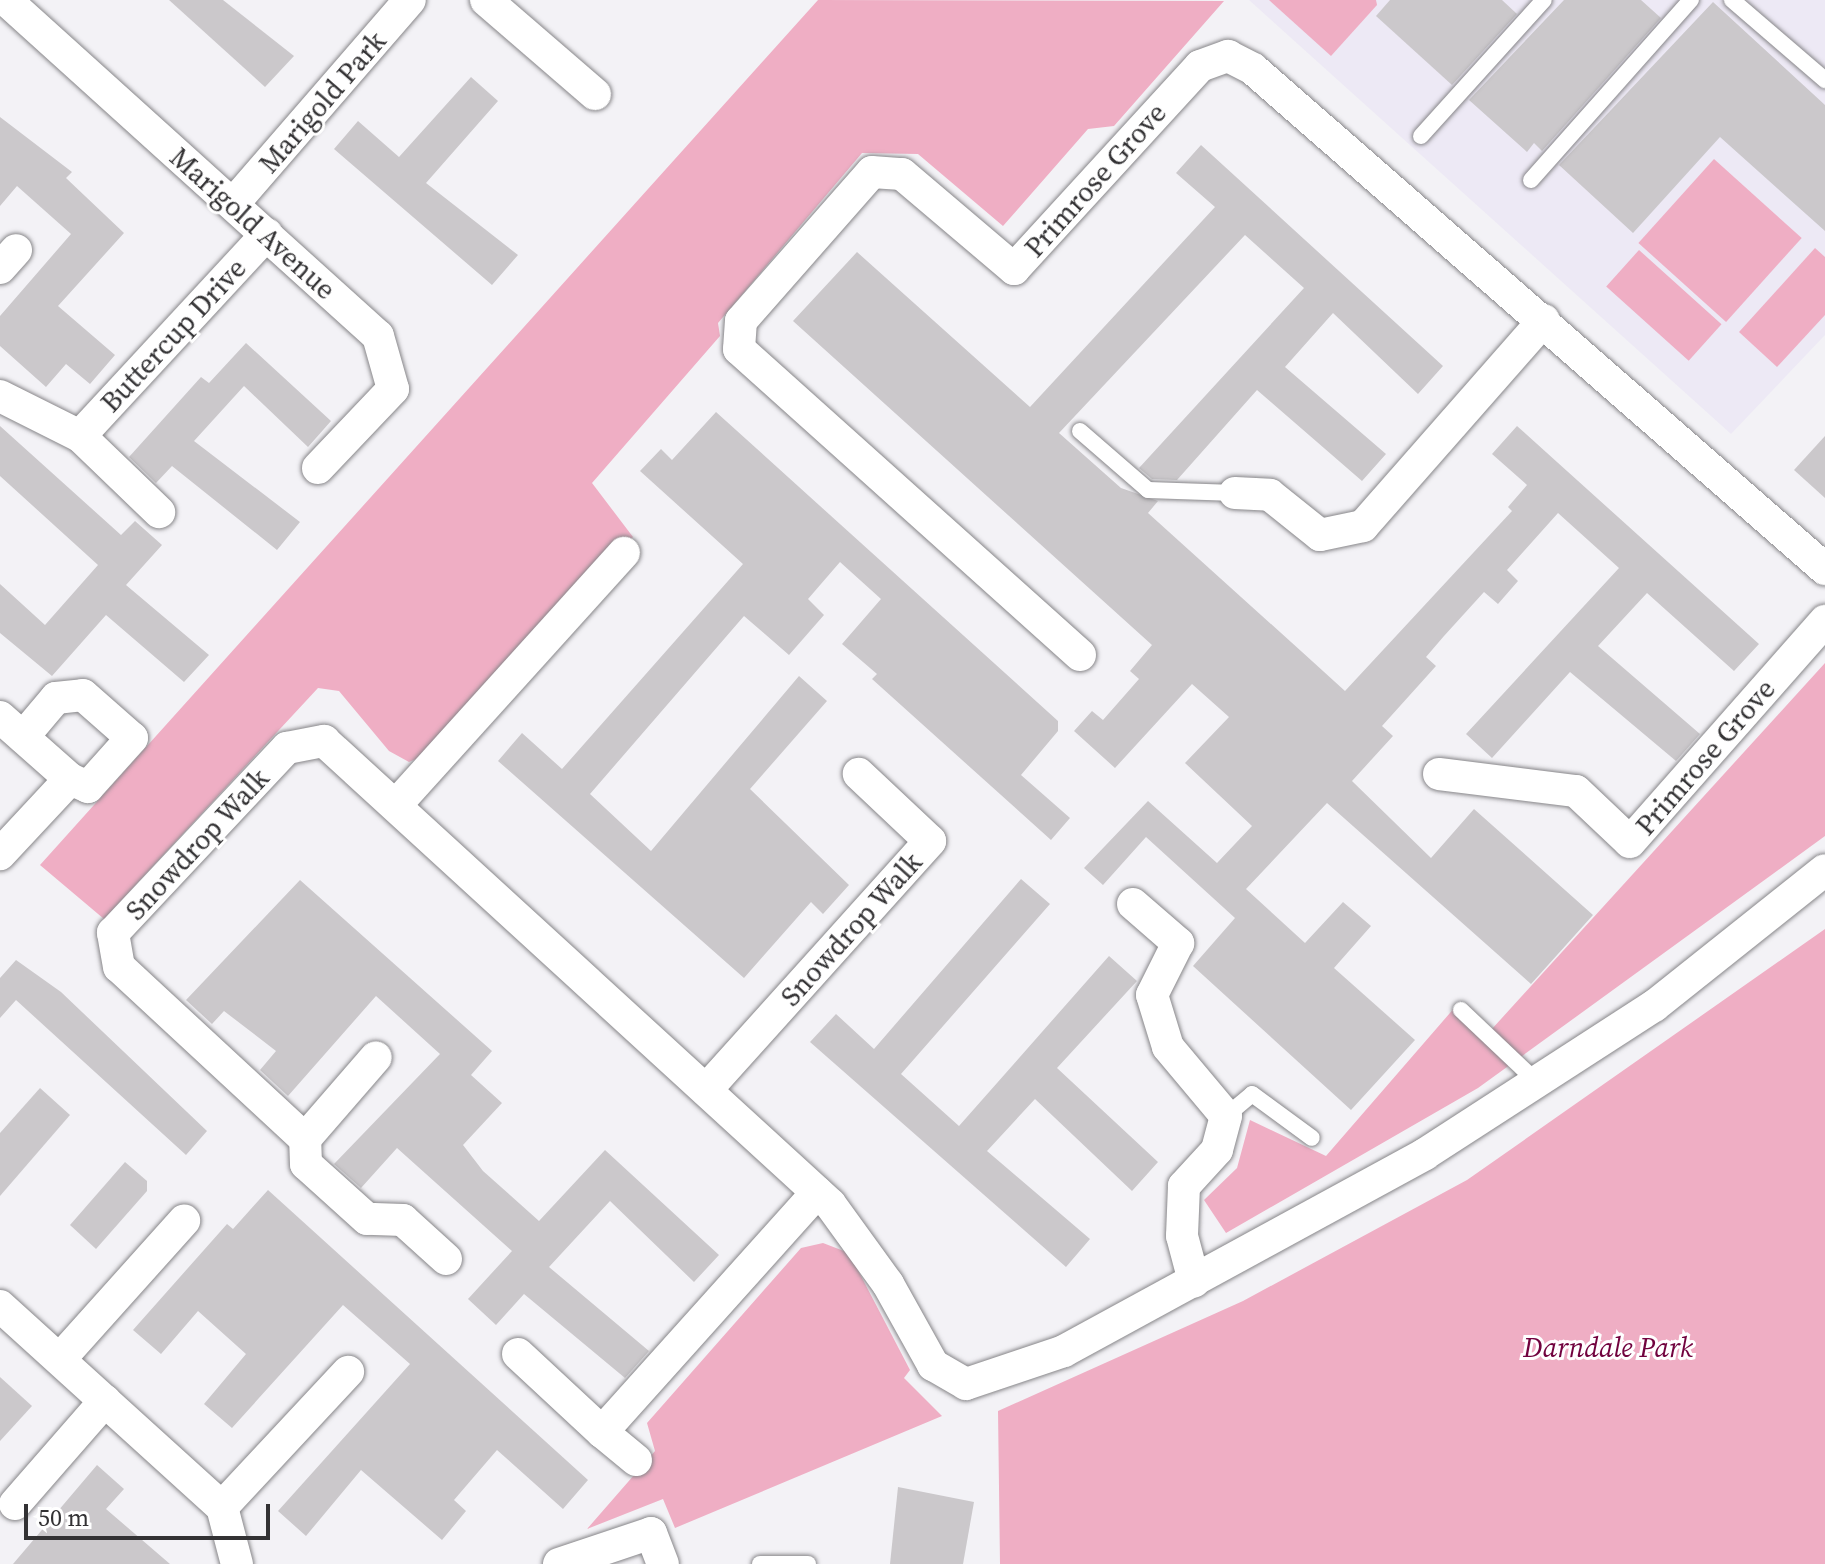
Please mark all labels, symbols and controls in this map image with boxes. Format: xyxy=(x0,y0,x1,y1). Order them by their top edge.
street label: Marigold Park xyxy=(251,24,393,180)
street label: Primrose Grove xyxy=(1017,96,1173,264)
street label: Marigold Avenue xyxy=(163,140,343,306)
street label: Buttercup Drive xyxy=(93,251,253,419)
street label: Primrose Grove xyxy=(1628,672,1782,842)
street label: Snowdrop Walk xyxy=(118,761,276,927)
street label: Snowdrop Walk xyxy=(773,845,929,1013)
park label: Darndale Park xyxy=(1523,1330,1693,1364)
scale bar xyxy=(28,1488,274,1538)
text: 50 m xyxy=(38,1501,89,1534)

